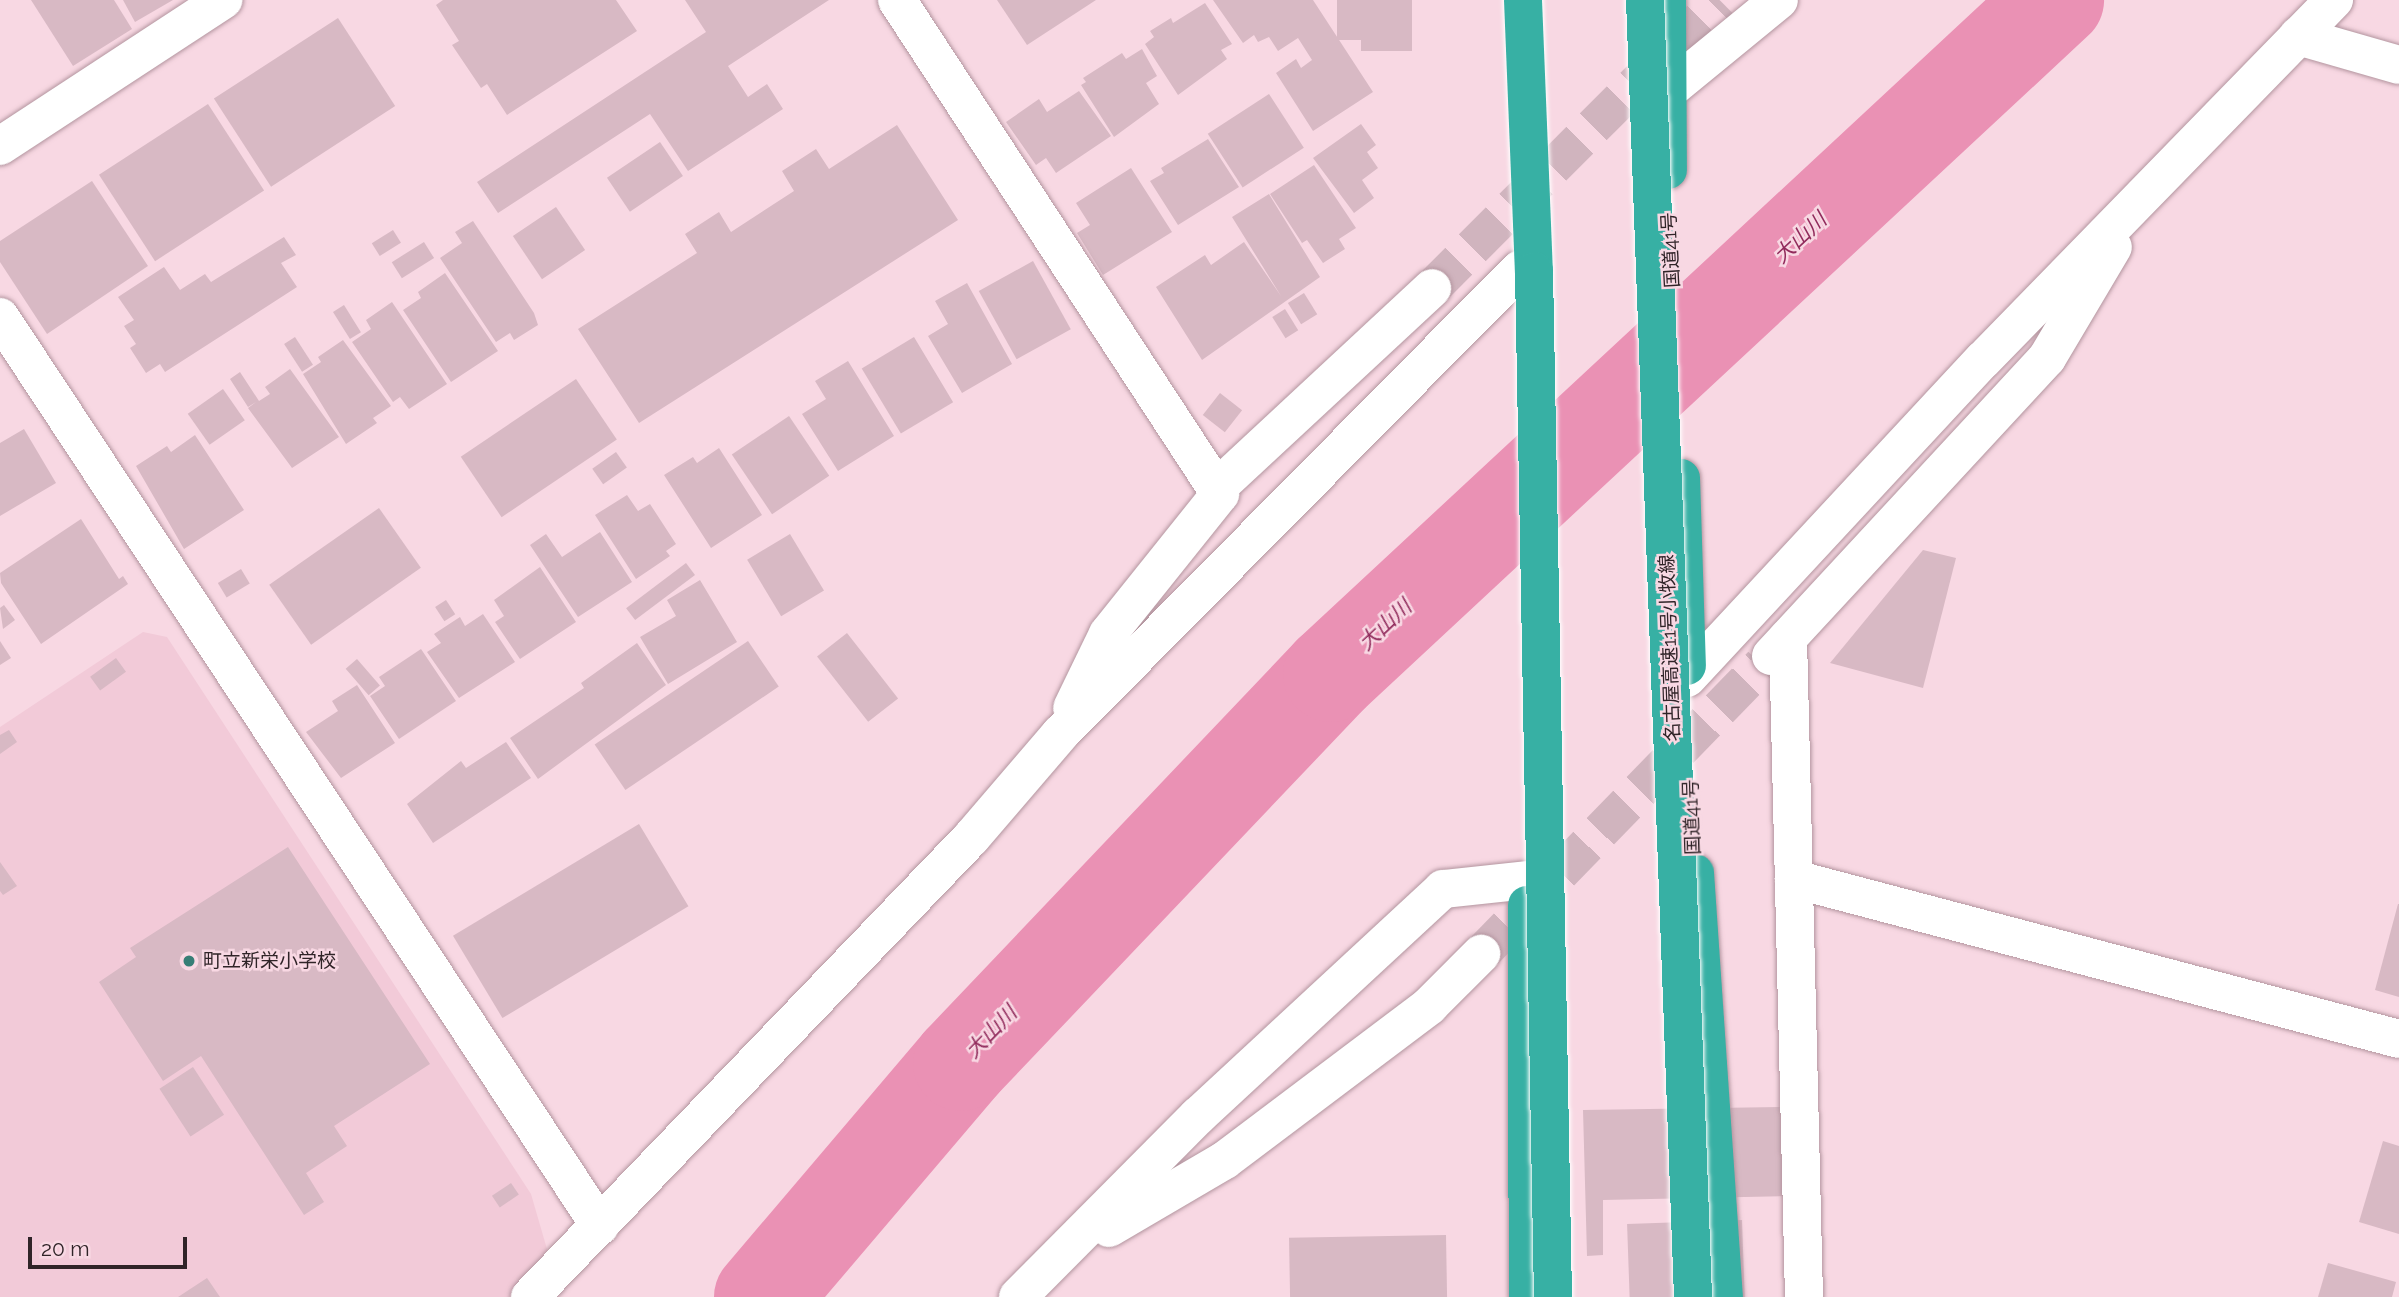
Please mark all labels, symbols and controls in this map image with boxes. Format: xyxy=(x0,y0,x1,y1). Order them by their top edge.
water label: 大山川 xyxy=(1768,207,1832,269)
street label: 国道41号 xyxy=(1658,212,1684,288)
street label: 名古屋高速11号小牧線 xyxy=(1655,554,1685,742)
water label: 大山川 xyxy=(1353,594,1417,656)
street label: 国道41号 xyxy=(1679,779,1705,855)
place label: 町立新栄小学校 xyxy=(203,950,336,972)
marker: 町立新栄小学校 xyxy=(181,953,197,969)
water label: 大山川 xyxy=(960,1001,1022,1063)
scale bar xyxy=(32,1224,191,1268)
text: 20 m xyxy=(41,1236,89,1261)

